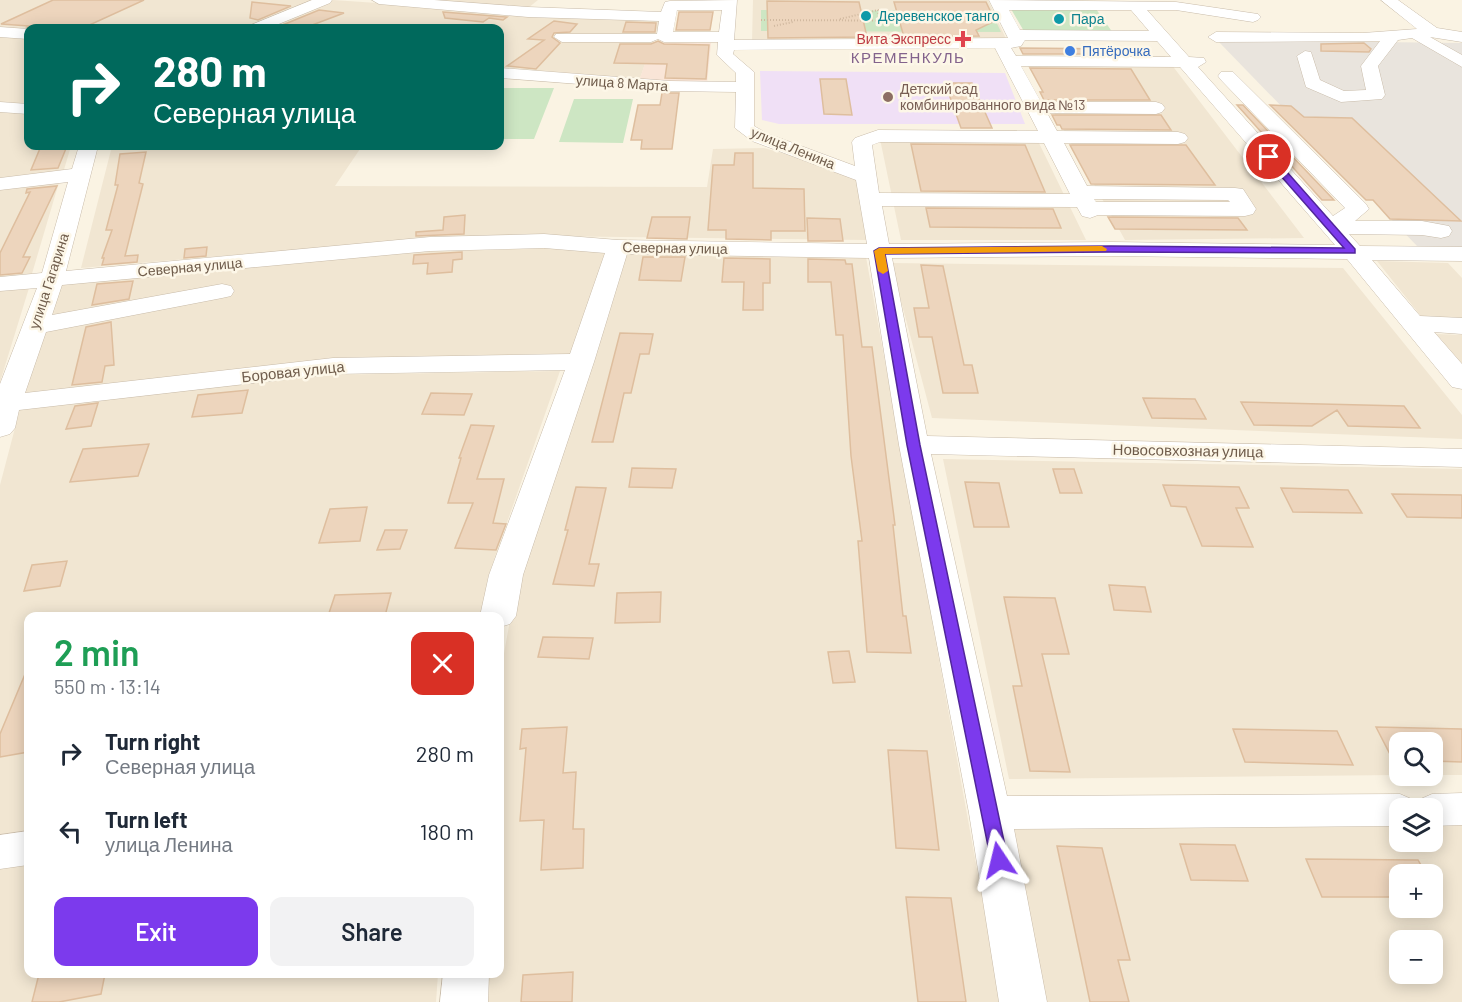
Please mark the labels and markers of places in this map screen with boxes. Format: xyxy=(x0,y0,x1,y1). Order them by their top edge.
place label: Деревенское танго xyxy=(878,7,1000,24)
marker: Деревенское танго xyxy=(859,9,873,23)
place label: Пара xyxy=(1071,10,1105,27)
marker: Пара xyxy=(1052,12,1066,26)
place label: Вита Экспресс xyxy=(857,30,951,47)
marker: Вита Экспресс xyxy=(956,32,970,46)
place label: Пятёрочка xyxy=(1082,42,1151,59)
marker: Пятёрочка xyxy=(1063,44,1077,58)
place label: Детский сад комбинированного вида №13 xyxy=(900,80,1085,113)
marker: Детский сад комбинированного вида №13 xyxy=(881,90,895,104)
pin xyxy=(1243,131,1294,182)

